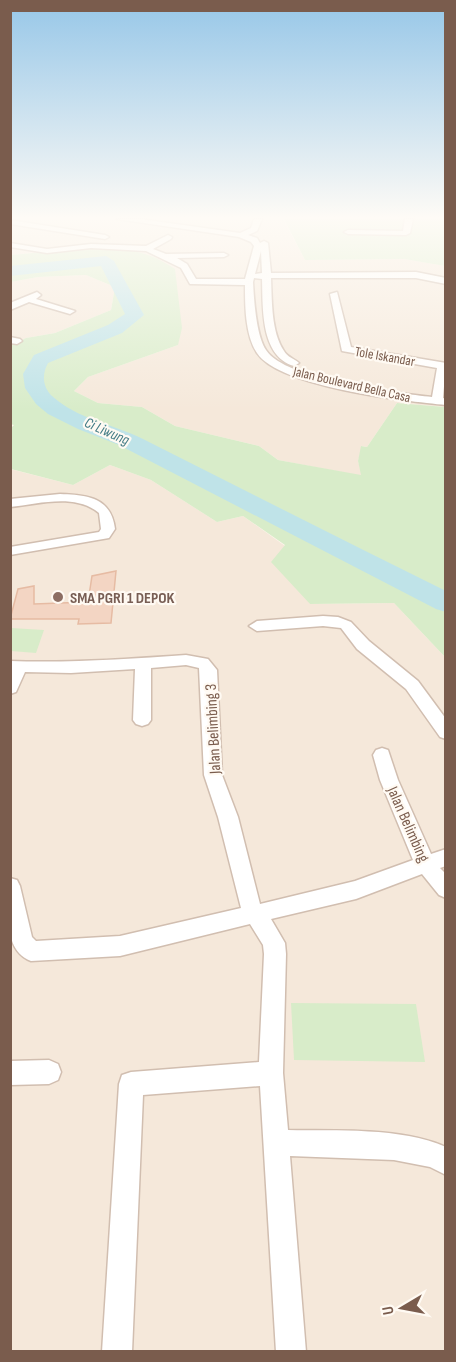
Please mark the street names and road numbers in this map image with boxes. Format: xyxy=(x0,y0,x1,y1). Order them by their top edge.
street label: Tole Iskandar xyxy=(353,343,416,370)
street label: Jalan Boulevard Bella Casa xyxy=(291,362,412,406)
street label: Jalan Belimbing 3 xyxy=(202,683,225,775)
street label: Jalan Belimbing xyxy=(382,783,433,865)

